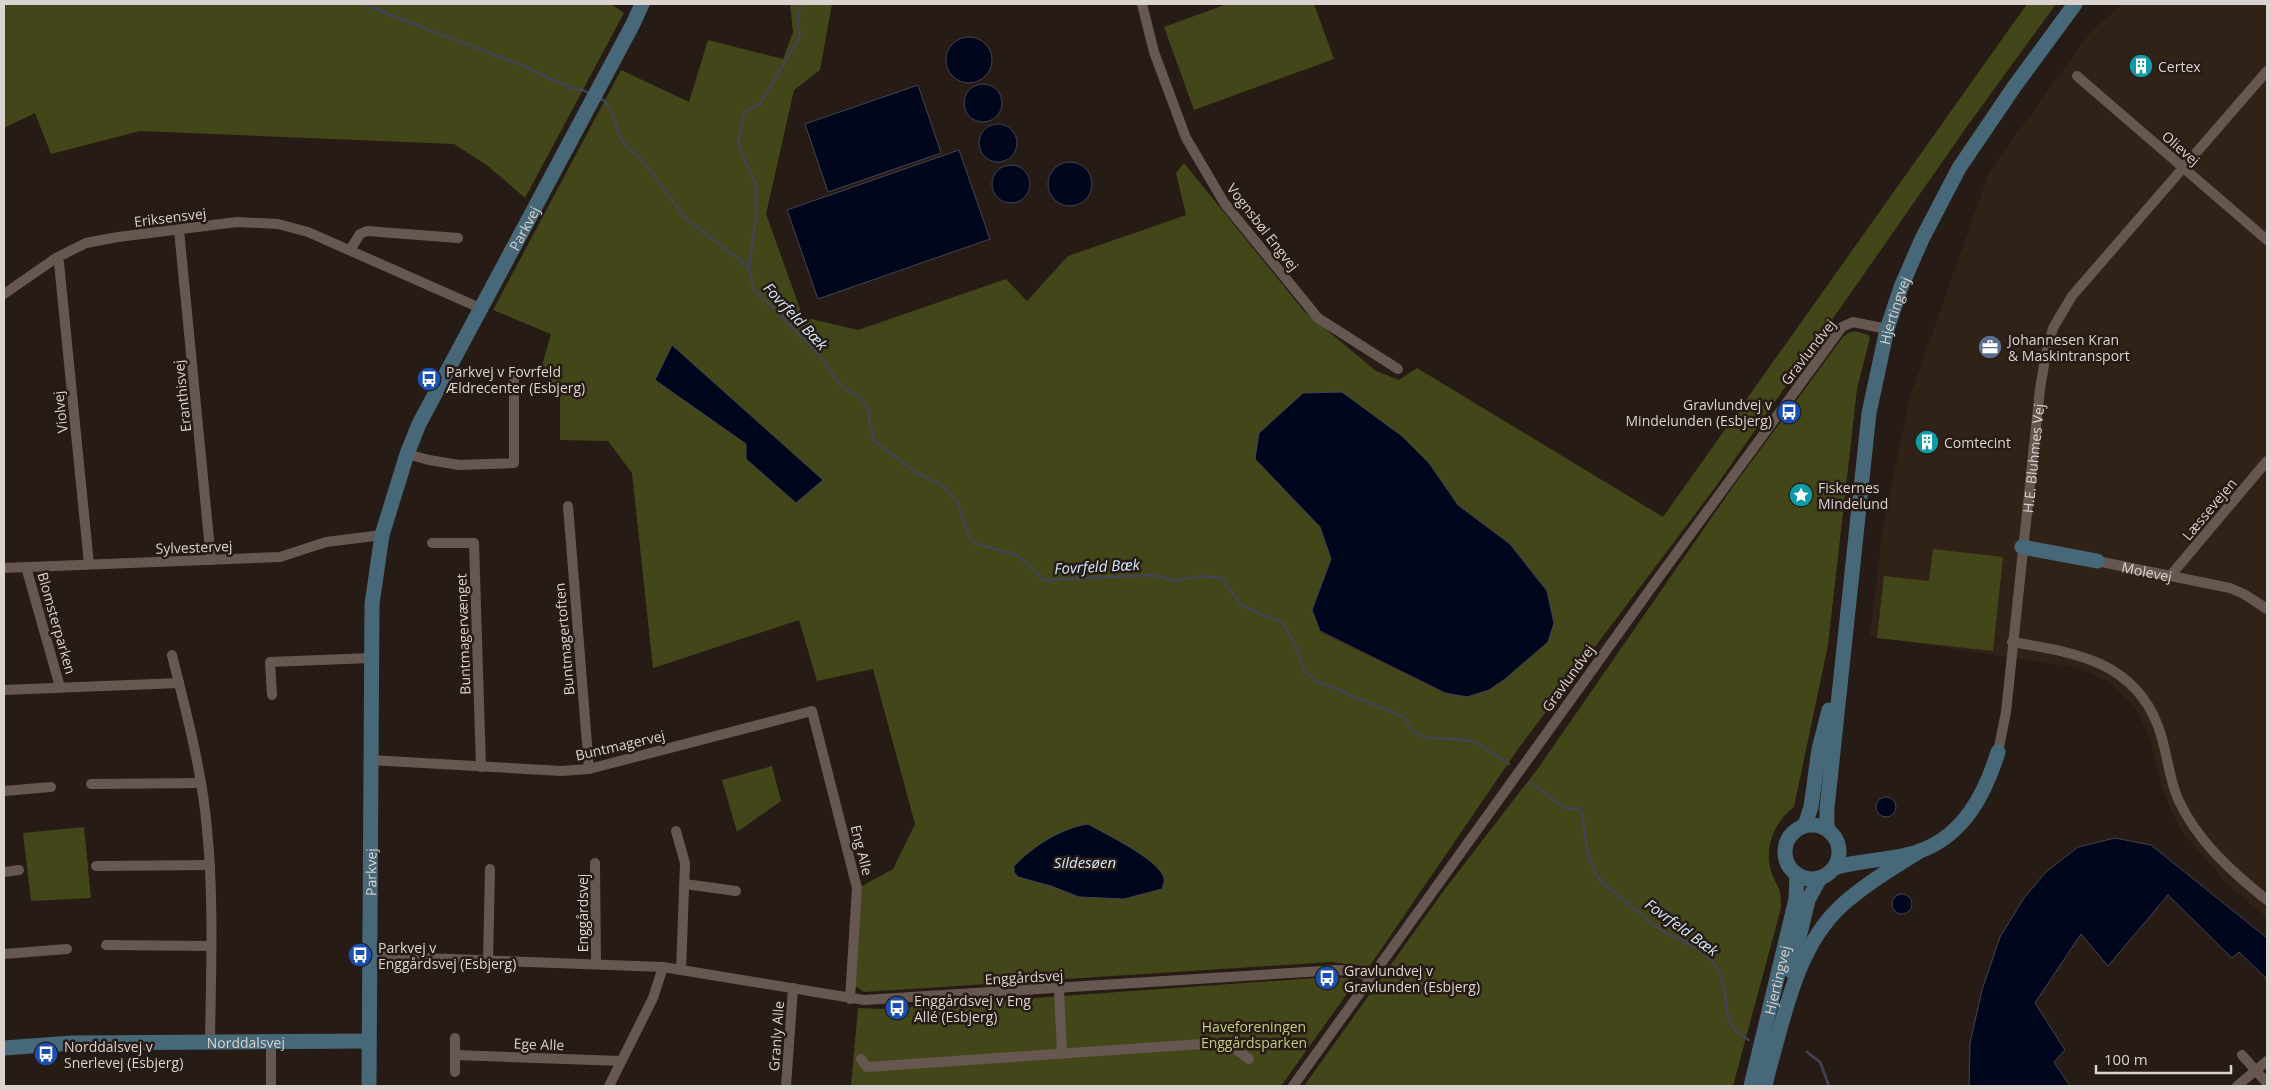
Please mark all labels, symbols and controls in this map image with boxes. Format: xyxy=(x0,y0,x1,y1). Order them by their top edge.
building icon: Certex xyxy=(2128,53,2154,79)
place label: Certex xyxy=(2158,57,2201,76)
street label: Olievej xyxy=(2158,126,2204,170)
street label: Vognsbøl Engvej xyxy=(1223,179,1303,275)
street label: Eriksensvej xyxy=(133,203,207,231)
street label: Parkvej xyxy=(504,203,543,254)
street label: Hjertingvej xyxy=(1874,273,1914,346)
water label: Fovrfeld Bæk xyxy=(759,278,833,355)
street label: Gravlundvej xyxy=(1776,315,1840,389)
place label: Johannesen Kran & Maskintransport xyxy=(2006,330,2130,365)
office icon: Johannesen Kran & Maskintransport xyxy=(1977,334,2003,360)
street label: Eranthisvej xyxy=(169,359,195,433)
place label: Parkvej v Fovrfeld Ældrecenter (Esbjerg) xyxy=(445,362,585,397)
bus stop icon: Parkvej v Fovrfeld Ældrecenter (Esbjerg) xyxy=(416,366,442,392)
street label: Violvej xyxy=(48,390,72,434)
place label: Gravlundvej v Mindelunden (Esbjerg) xyxy=(1626,395,1772,430)
bus stop icon: Gravlundvej v Mindelunden (Esbjerg) xyxy=(1776,399,1802,425)
street label: H.E. Bluhmes Vej xyxy=(2018,403,2048,514)
building icon: Comtecint xyxy=(1914,429,1940,455)
place label: Comtecint xyxy=(1944,433,2011,452)
street label: Læssevejen xyxy=(2177,474,2241,544)
place label: Fiskernes Mindelund xyxy=(1818,478,1888,513)
place icon: Fiskernes Mindelund xyxy=(1788,482,1814,508)
street label: Sylvestervej xyxy=(155,536,233,558)
water label: Fovrfeld Bæk xyxy=(1054,554,1141,578)
street label: Molevej xyxy=(2120,557,2174,586)
street label: Blomsterparken xyxy=(33,570,81,676)
street label: Buntmagervænget xyxy=(451,573,475,695)
street label: Buntmagertoften xyxy=(550,582,578,696)
street label: Gravlundvej xyxy=(1537,641,1599,715)
street label: Buntmagervej xyxy=(573,725,667,765)
street label: Eng Alle xyxy=(847,823,877,877)
street label: Parkvej xyxy=(361,848,380,896)
water label: Sildesøen xyxy=(1054,852,1116,872)
street label: Enggårdsvej xyxy=(573,874,592,952)
water label: Fovrfeld Bæk xyxy=(1641,894,1723,961)
place label: Parkvej v Enggårdsvej (Esbjerg) xyxy=(378,938,516,973)
bus stop icon: Parkvej v Enggårdsvej (Esbjerg) xyxy=(347,942,373,968)
street label: Hjertingvej xyxy=(1759,943,1794,1017)
place label: Gravlundvej v Gravlunden (Esbjerg) xyxy=(1344,961,1480,996)
street label: Enggårdsvej xyxy=(984,965,1064,989)
bus stop icon: Gravlundvej v Gravlunden (Esbjerg) xyxy=(1314,965,1340,991)
place label: Enggårdsvej v Eng Allé (Esbjerg) xyxy=(914,991,1031,1026)
bus stop icon: Enggårdsvej v Eng Allé (Esbjerg) xyxy=(884,995,910,1021)
street label: Granly Alle xyxy=(764,1000,788,1072)
park label: Haveforeningen Enggårdsparken xyxy=(1201,1017,1307,1052)
street label: Norddalsvej xyxy=(207,1032,285,1052)
street label: Ege Alle xyxy=(513,1034,565,1054)
place label: Norddalsvej v Snerlevej (Esbjerg) xyxy=(64,1037,183,1072)
bus stop icon: Norddalsvej v Snerlevej (Esbjerg) xyxy=(33,1041,59,1067)
scale bar xyxy=(2096,1042,2231,1074)
text: 100 m xyxy=(2104,1049,2148,1069)

